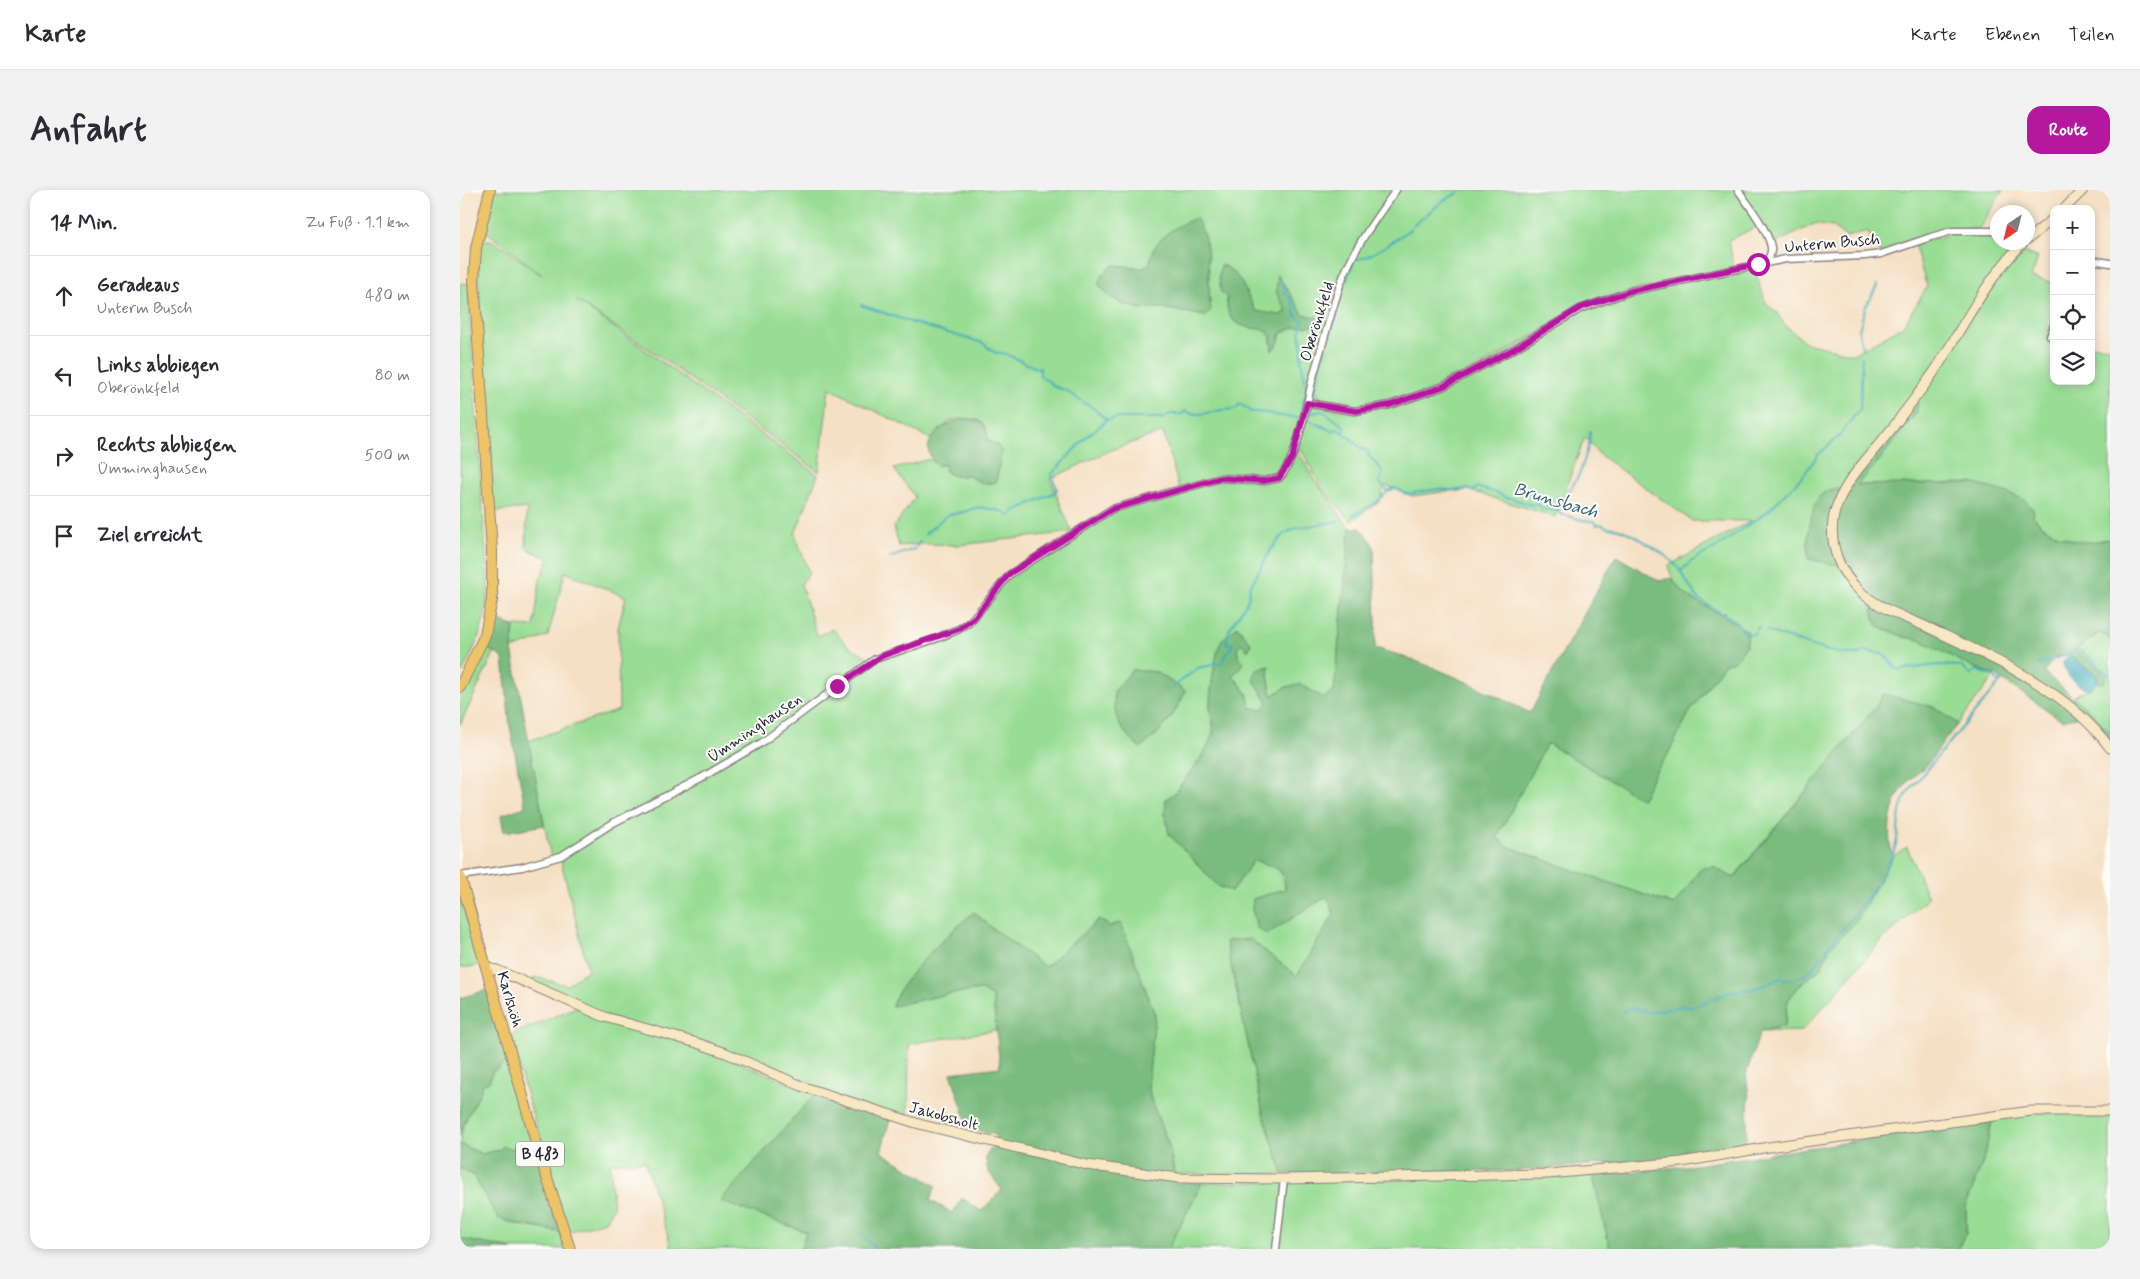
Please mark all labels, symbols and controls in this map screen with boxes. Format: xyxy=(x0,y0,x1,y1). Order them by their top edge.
text: Karte xyxy=(25,19,86,50)
text: Karte xyxy=(1911,23,1957,47)
text: Ebenen xyxy=(1985,23,2041,47)
text: Teilen xyxy=(2069,23,2115,47)
button: Route xyxy=(2027,106,2110,154)
text: Anfahrt xyxy=(30,107,147,153)
north arrow xyxy=(1990,205,2035,250)
map controls xyxy=(2050,205,2095,385)
button: + xyxy=(2050,205,2095,250)
text: 14 Min. xyxy=(50,209,117,237)
text: Zu Fuß · 1.1 km xyxy=(305,212,410,233)
street label: Unterm Busch xyxy=(1784,229,1881,258)
button: − xyxy=(2050,250,2095,295)
route start xyxy=(1747,253,1770,276)
text: Geradeaus xyxy=(97,273,179,298)
street label: Oberönkfeld xyxy=(1295,279,1340,364)
icon: ahead xyxy=(50,282,78,310)
text: 480 m xyxy=(365,285,410,306)
button: locate xyxy=(2050,295,2095,340)
text: Unterm Busch xyxy=(97,298,192,319)
button: layers xyxy=(2050,340,2095,385)
text: Links abbiegen xyxy=(97,353,219,378)
icon: left xyxy=(50,362,78,390)
text: 80 m xyxy=(375,365,410,386)
text: Oberönkfeld xyxy=(97,378,180,399)
text: Rechts abbiegen xyxy=(97,433,236,458)
icon: right xyxy=(50,442,78,470)
text: 500 m xyxy=(365,445,410,466)
text: Ümminghausen xyxy=(97,458,207,479)
water label: Brunsbach xyxy=(1511,478,1601,525)
icon: arrive xyxy=(50,522,78,550)
text: Ziel erreicht xyxy=(97,523,202,548)
route end xyxy=(826,675,849,698)
street label: Ümminghausen xyxy=(703,689,806,768)
street label: Karlshöh xyxy=(492,969,528,1030)
street label: Jakobsholt xyxy=(907,1097,981,1136)
road number: B 483 xyxy=(516,1142,564,1166)

